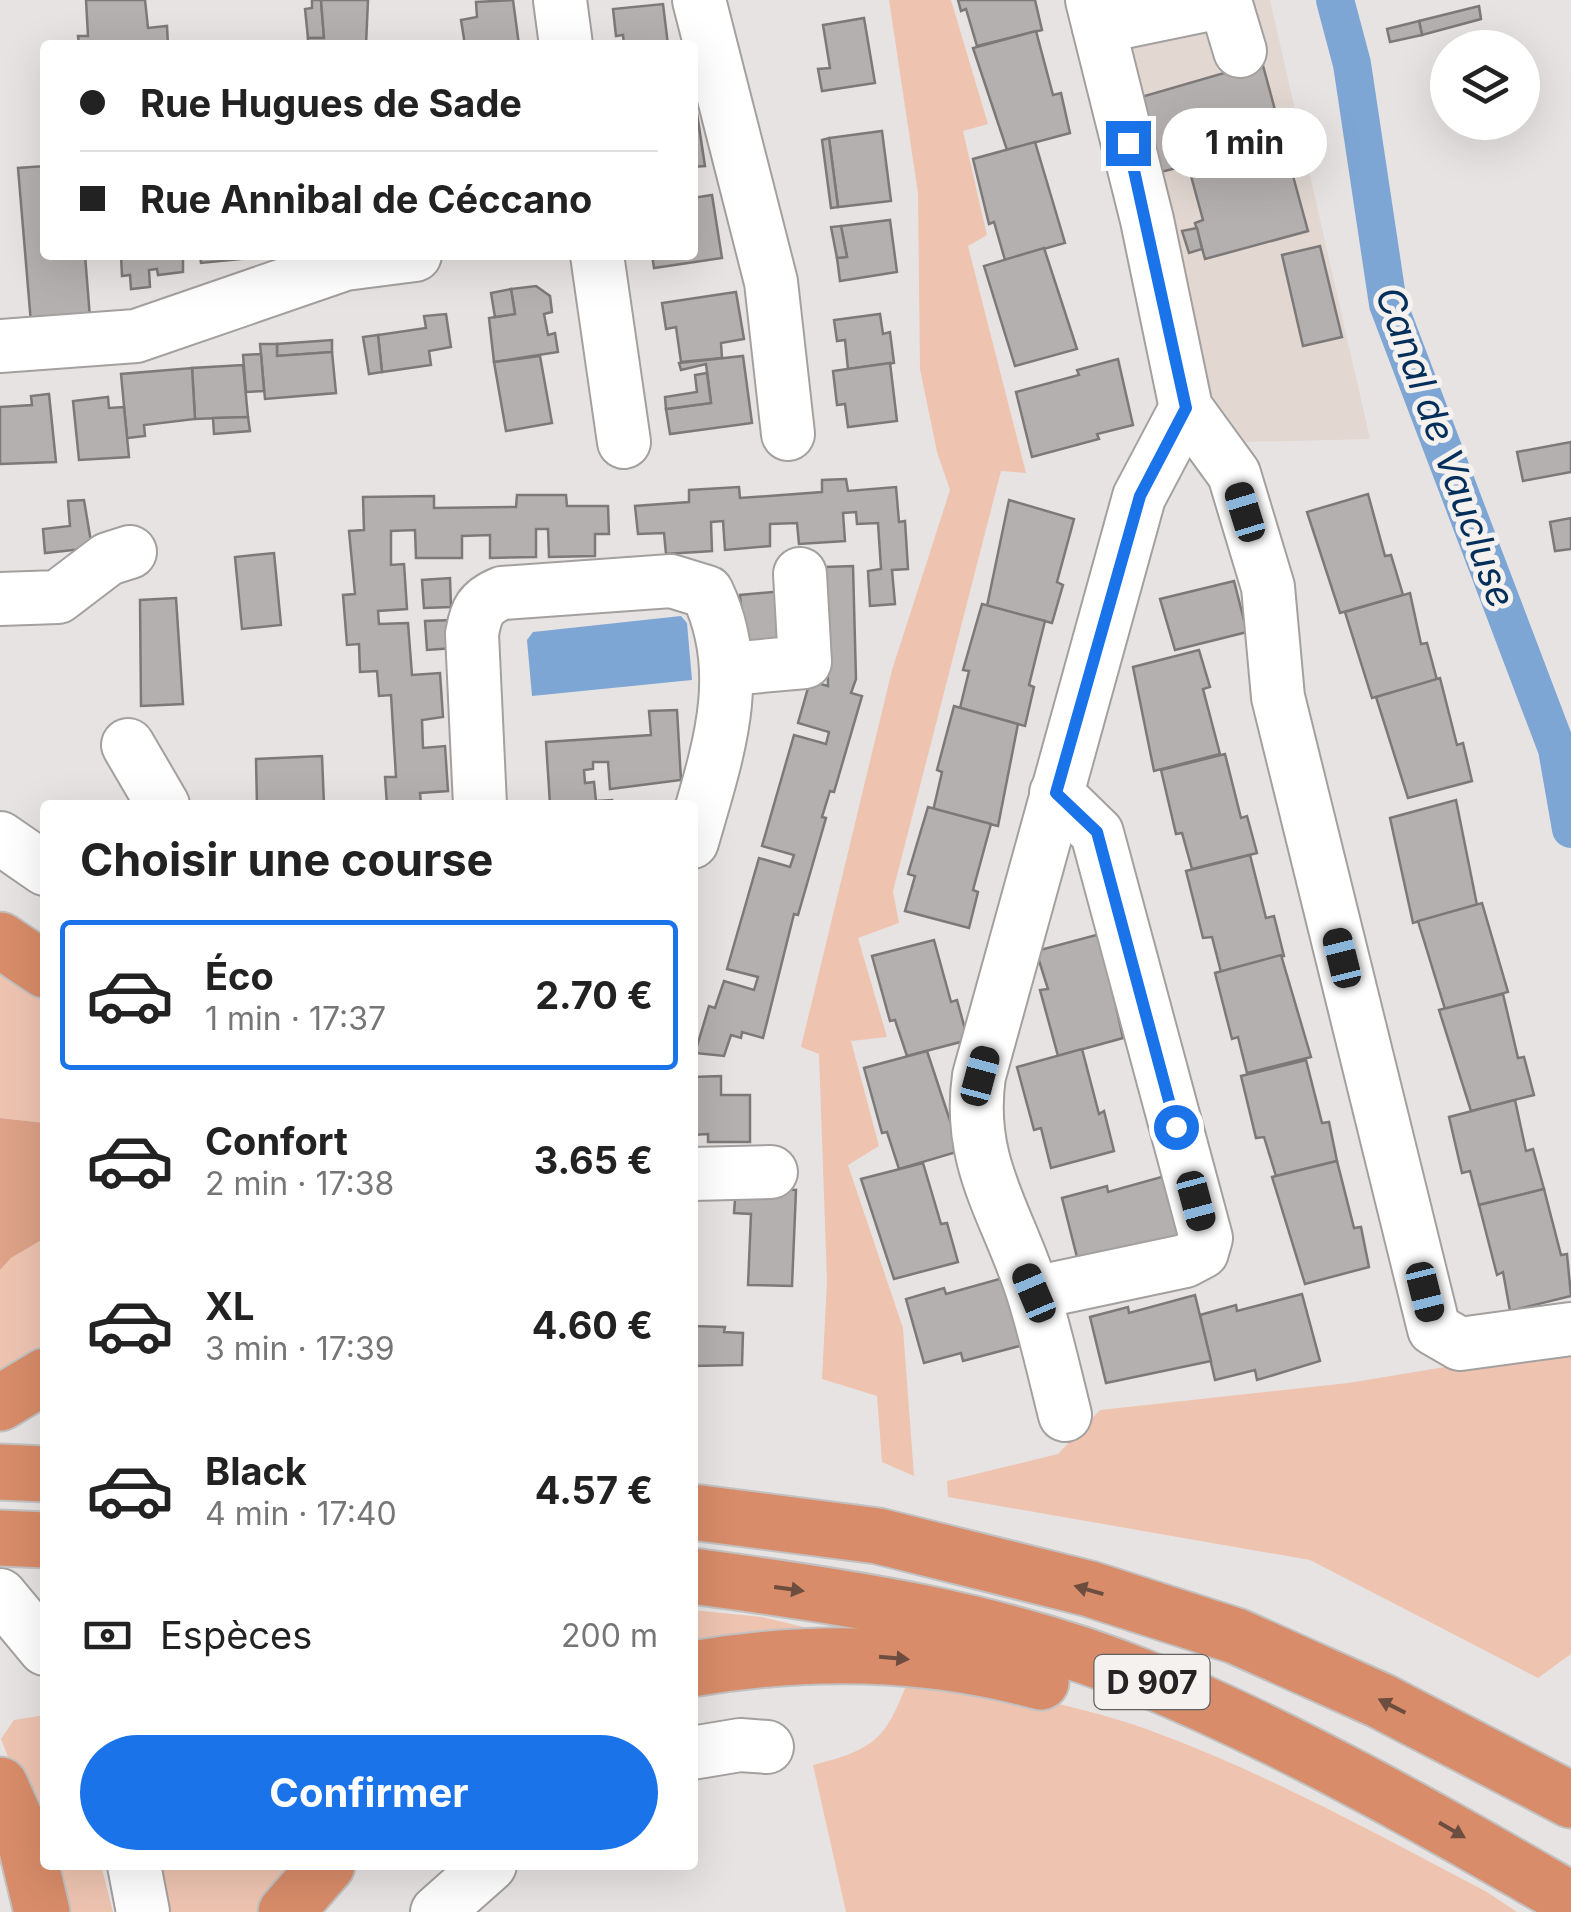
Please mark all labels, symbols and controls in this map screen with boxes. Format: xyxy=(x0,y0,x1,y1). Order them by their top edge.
map controls xyxy=(1430,30,1540,140)
button: layers xyxy=(1430,30,1540,140)
text: Rue Hugues de Sade xyxy=(140,80,522,126)
callout: 1 min xyxy=(1163,108,1328,178)
route end xyxy=(1106,121,1151,166)
text: 1 min xyxy=(1205,123,1284,162)
text: Rue Annibal de Céccano xyxy=(140,176,592,222)
water label: Canal de Vaucluse xyxy=(1367,280,1525,614)
car xyxy=(1222,479,1268,545)
text: Choisir une course xyxy=(80,832,493,887)
car xyxy=(1320,925,1364,991)
icon: car xyxy=(85,950,175,1040)
text: Éco xyxy=(205,953,274,999)
text: 2.70 € xyxy=(535,972,653,1018)
text: 1 min · 17:37 xyxy=(205,999,386,1038)
car xyxy=(958,1043,1002,1109)
route start xyxy=(1154,1105,1199,1150)
icon: car xyxy=(85,1115,175,1205)
text: Confort xyxy=(205,1118,348,1164)
text: 3.65 € xyxy=(534,1137,653,1183)
text: 2 min · 17:38 xyxy=(205,1164,394,1203)
car xyxy=(1174,1168,1218,1234)
car xyxy=(1403,1259,1447,1325)
car xyxy=(1008,1260,1060,1326)
icon: car xyxy=(85,1280,175,1370)
text: XL xyxy=(205,1283,255,1329)
text: 4.60 € xyxy=(532,1302,653,1348)
text: 3 min · 17:39 xyxy=(205,1329,395,1368)
icon: car xyxy=(85,1445,175,1535)
text: Black xyxy=(205,1448,307,1494)
text: 4.57 € xyxy=(535,1467,653,1513)
text: 4 min · 17:40 xyxy=(205,1494,397,1533)
one-way arrow xyxy=(774,1581,805,1597)
one-way arrow xyxy=(1073,1581,1104,1597)
icon: cash xyxy=(80,1608,135,1663)
text: Espèces xyxy=(160,1612,312,1658)
text: 200 m xyxy=(561,1616,658,1655)
one-way arrow xyxy=(878,1650,910,1666)
road number: D 907 xyxy=(1094,1655,1210,1709)
one-way arrow xyxy=(1377,1698,1406,1715)
button: Confirmer xyxy=(80,1735,658,1850)
one-way arrow xyxy=(1438,1821,1466,1839)

